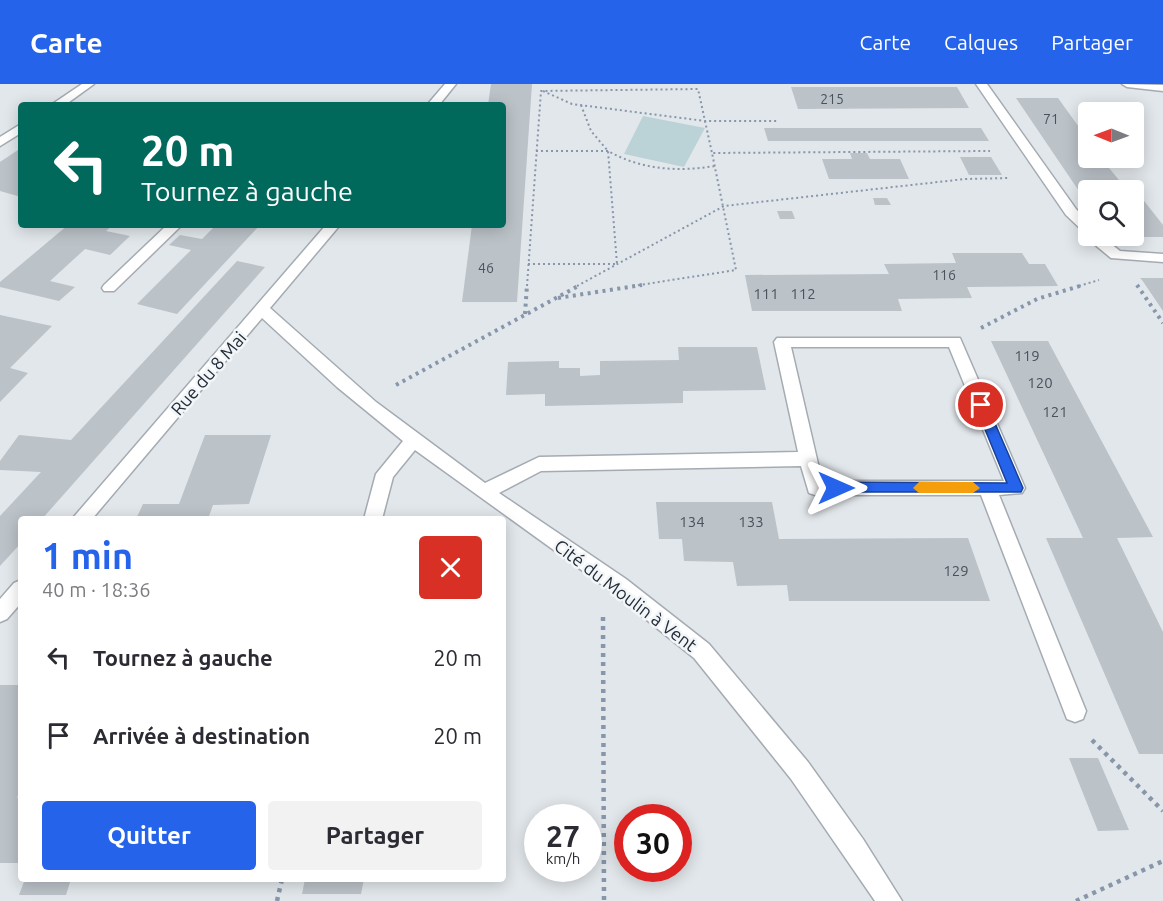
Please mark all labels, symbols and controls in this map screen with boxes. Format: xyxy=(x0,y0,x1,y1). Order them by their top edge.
text: Carte xyxy=(30,27,103,58)
text: Carte xyxy=(860,30,911,54)
text: Calques xyxy=(944,30,1018,54)
text: Partager xyxy=(1051,30,1133,54)
house number: 215 xyxy=(820,91,844,107)
north arrow xyxy=(1078,102,1144,168)
map controls xyxy=(1078,102,1144,246)
house number: 71 xyxy=(1043,111,1059,127)
icon: left xyxy=(42,126,120,204)
text: 20 m xyxy=(141,127,235,174)
text: Tournez à gauche xyxy=(141,176,353,206)
button: search xyxy=(1078,180,1144,246)
house number: 46 xyxy=(478,260,494,276)
house number: 116 xyxy=(932,267,956,283)
house number: 111 xyxy=(753,285,779,302)
house number: 112 xyxy=(790,285,816,302)
street label: Rue du 8 Mai xyxy=(166,327,250,419)
house number: 119 xyxy=(1014,347,1040,364)
house number: 120 xyxy=(1027,374,1053,391)
pin xyxy=(955,379,1006,430)
icon: arrive xyxy=(964,388,997,421)
house number: 121 xyxy=(1042,403,1068,420)
position arrow xyxy=(804,456,868,520)
house number: 134 xyxy=(679,513,705,530)
house number: 133 xyxy=(738,513,764,530)
text: 1 min xyxy=(42,535,133,576)
street label: Cité du Moulin à Vent xyxy=(551,535,701,655)
button: close xyxy=(419,536,482,599)
house number: 129 xyxy=(943,562,969,579)
text: 40 m · 18:36 xyxy=(42,578,151,601)
icon: left xyxy=(42,641,75,674)
text: Tournez à gauche xyxy=(93,645,273,670)
text: 20 m xyxy=(433,645,482,670)
icon: arrive xyxy=(42,719,75,752)
text: Arrivée à destination xyxy=(93,723,310,748)
text: 20 m xyxy=(433,723,482,748)
button: Quitter xyxy=(42,801,256,870)
button: Partager xyxy=(268,801,482,870)
speed limit sign: 30 xyxy=(614,804,692,882)
text: 27 xyxy=(546,819,580,853)
text: km/h xyxy=(546,850,580,867)

